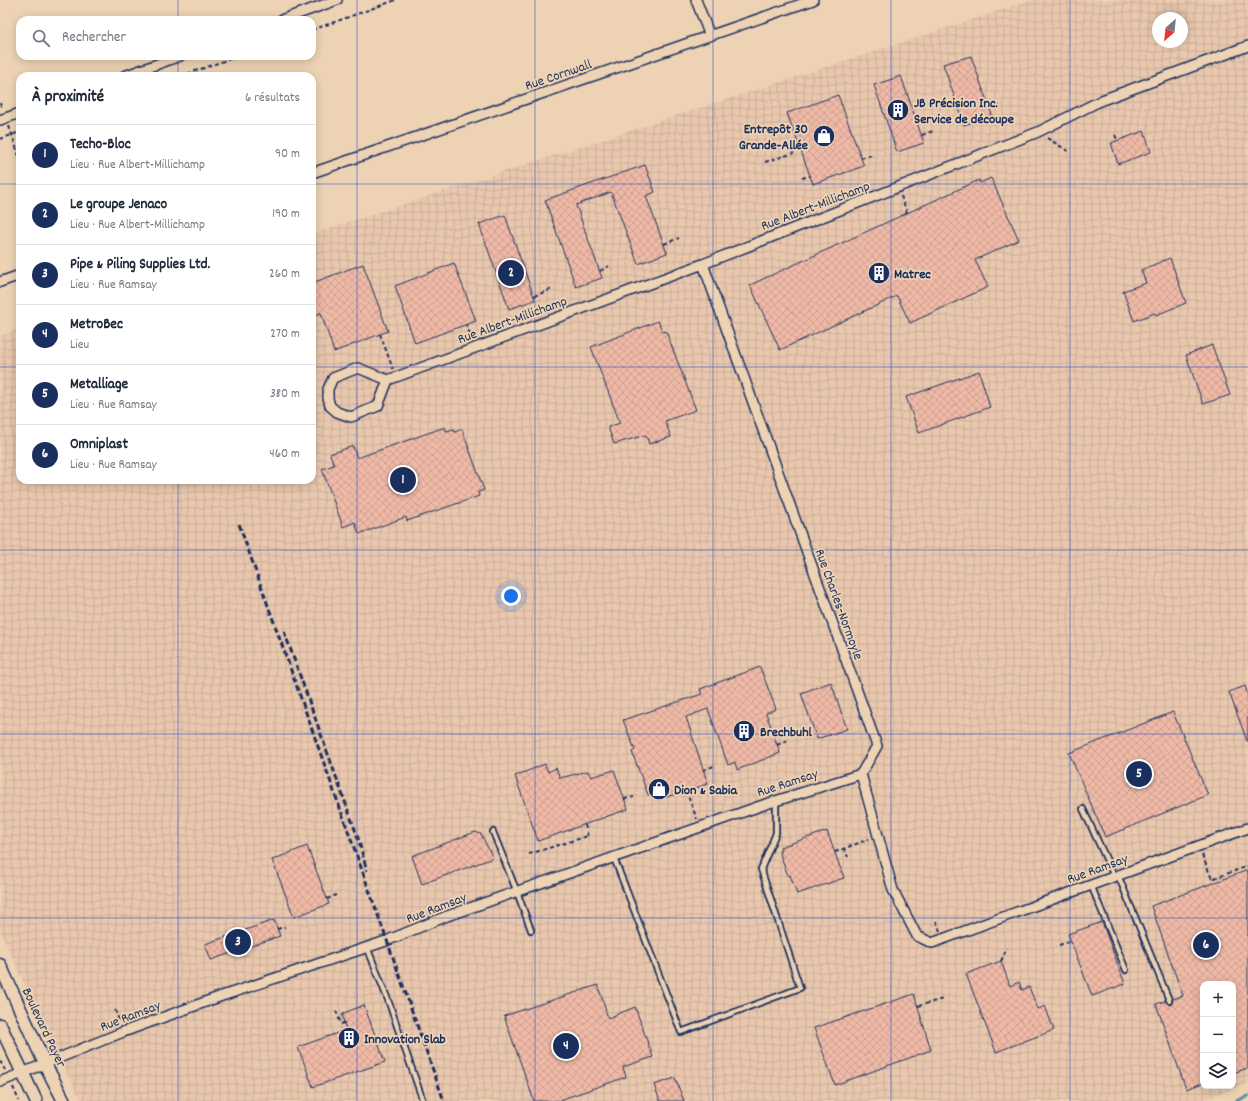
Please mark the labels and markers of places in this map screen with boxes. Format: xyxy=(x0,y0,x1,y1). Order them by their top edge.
place label: JB Précision Inc. Service de découpe xyxy=(914,94,1014,130)
building icon: JB Précision Inc. Service de découpe xyxy=(885,97,911,123)
place label: Entrepôt 30 Grande-Allée xyxy=(739,120,808,156)
shop icon: Entrepôt 30 Grande-Allée xyxy=(811,123,837,149)
pin: 2 xyxy=(498,258,524,288)
building icon: Matrec xyxy=(866,260,892,286)
place label: Matrec xyxy=(894,265,931,285)
pin: 1 xyxy=(390,465,416,495)
building icon: Brechbuhl xyxy=(731,718,757,744)
place label: Brechbuhl xyxy=(760,723,813,743)
pin: 5 xyxy=(1126,759,1152,789)
shop icon: Dion & Sabia xyxy=(646,776,672,802)
place label: Dion & Sabia xyxy=(674,781,738,801)
pin: 3 xyxy=(225,927,251,957)
pin: 6 xyxy=(1193,930,1219,960)
building icon: Innovation Slab xyxy=(336,1025,362,1051)
place label: Innovation Slab xyxy=(364,1030,446,1050)
pin: 4 xyxy=(553,1031,579,1061)

